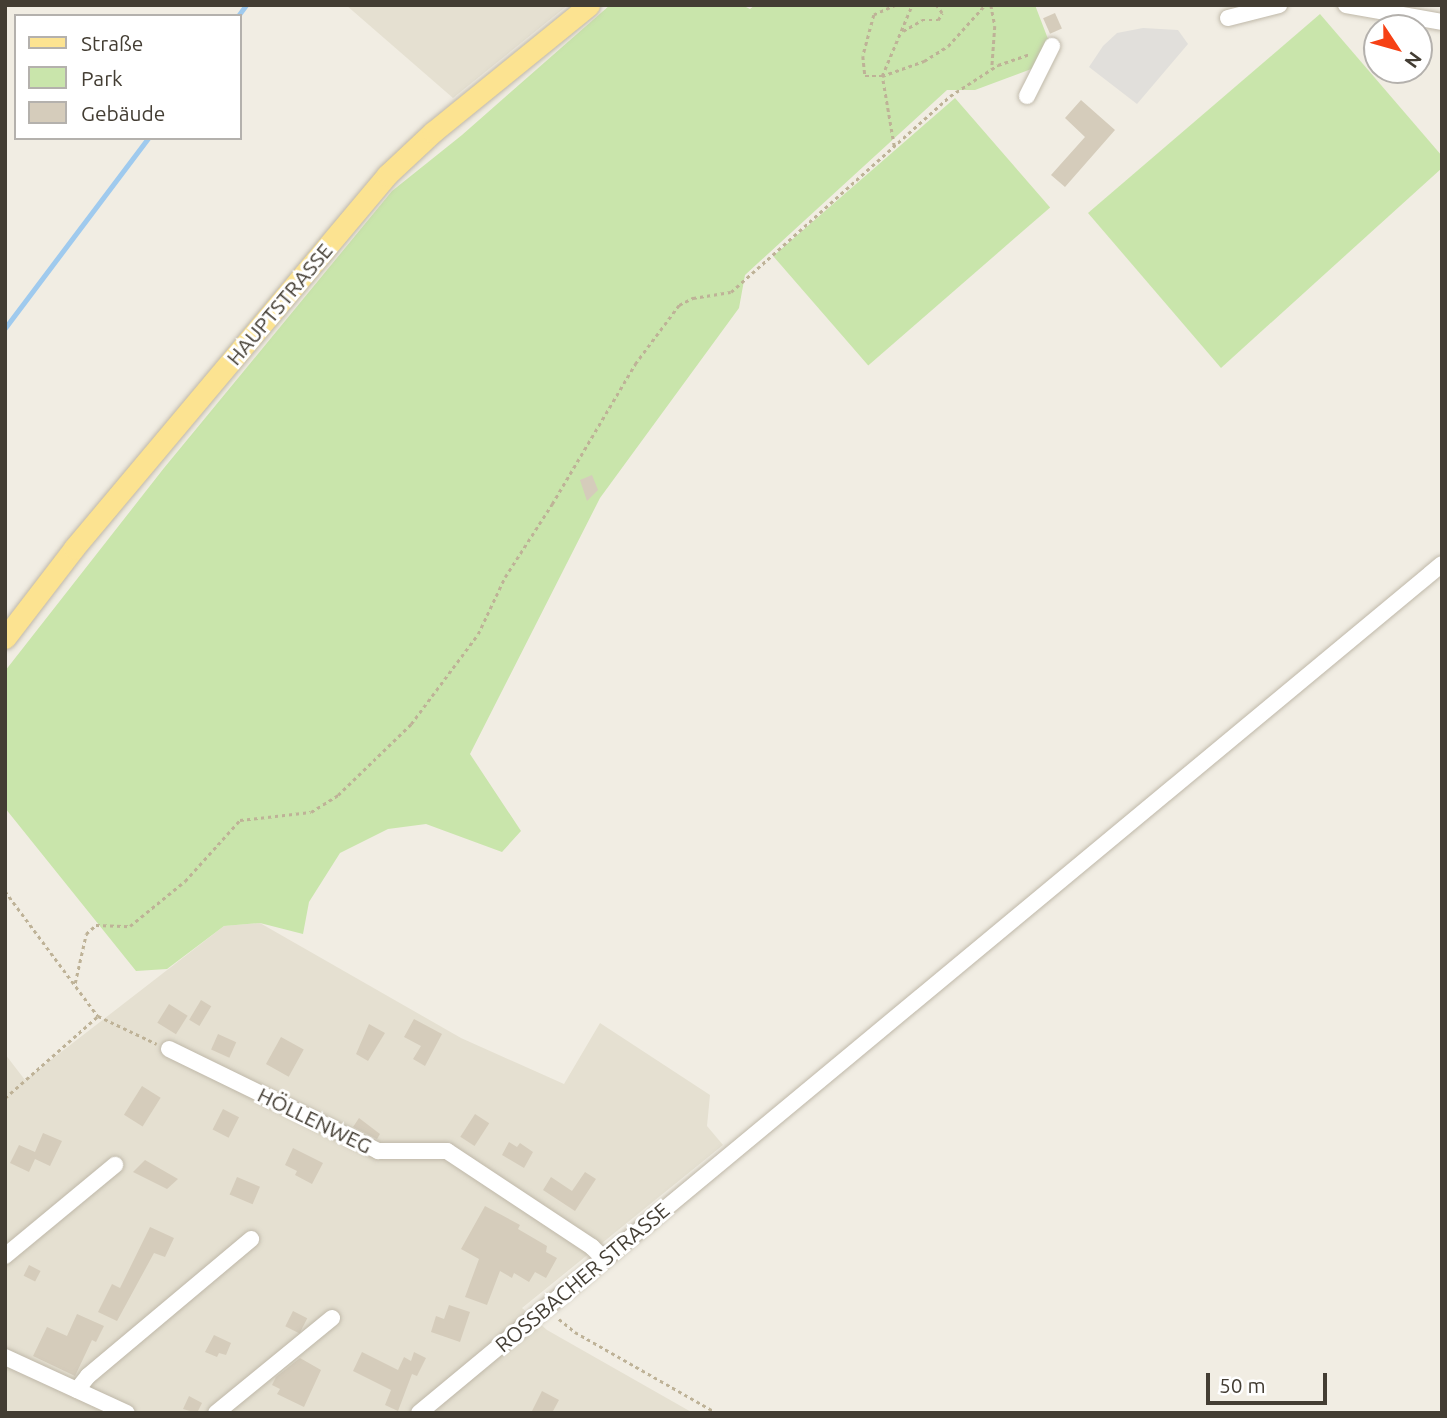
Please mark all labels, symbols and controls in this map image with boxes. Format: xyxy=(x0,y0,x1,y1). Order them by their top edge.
legend xyxy=(14,14,242,140)
north arrow xyxy=(1363,14,1433,84)
text: Straße xyxy=(81,31,143,55)
text: N xyxy=(1400,48,1426,72)
text: Park xyxy=(81,66,123,90)
text: Gebäude xyxy=(81,101,165,125)
street label: HAUPTSTRASSE xyxy=(221,238,337,370)
street label: HÖLLENWEG xyxy=(254,1082,376,1158)
street label: ROSSBACHER STRASSE xyxy=(490,1197,674,1357)
scale bar xyxy=(1209,1358,1330,1402)
text: 50 m xyxy=(1219,1373,1266,1397)

